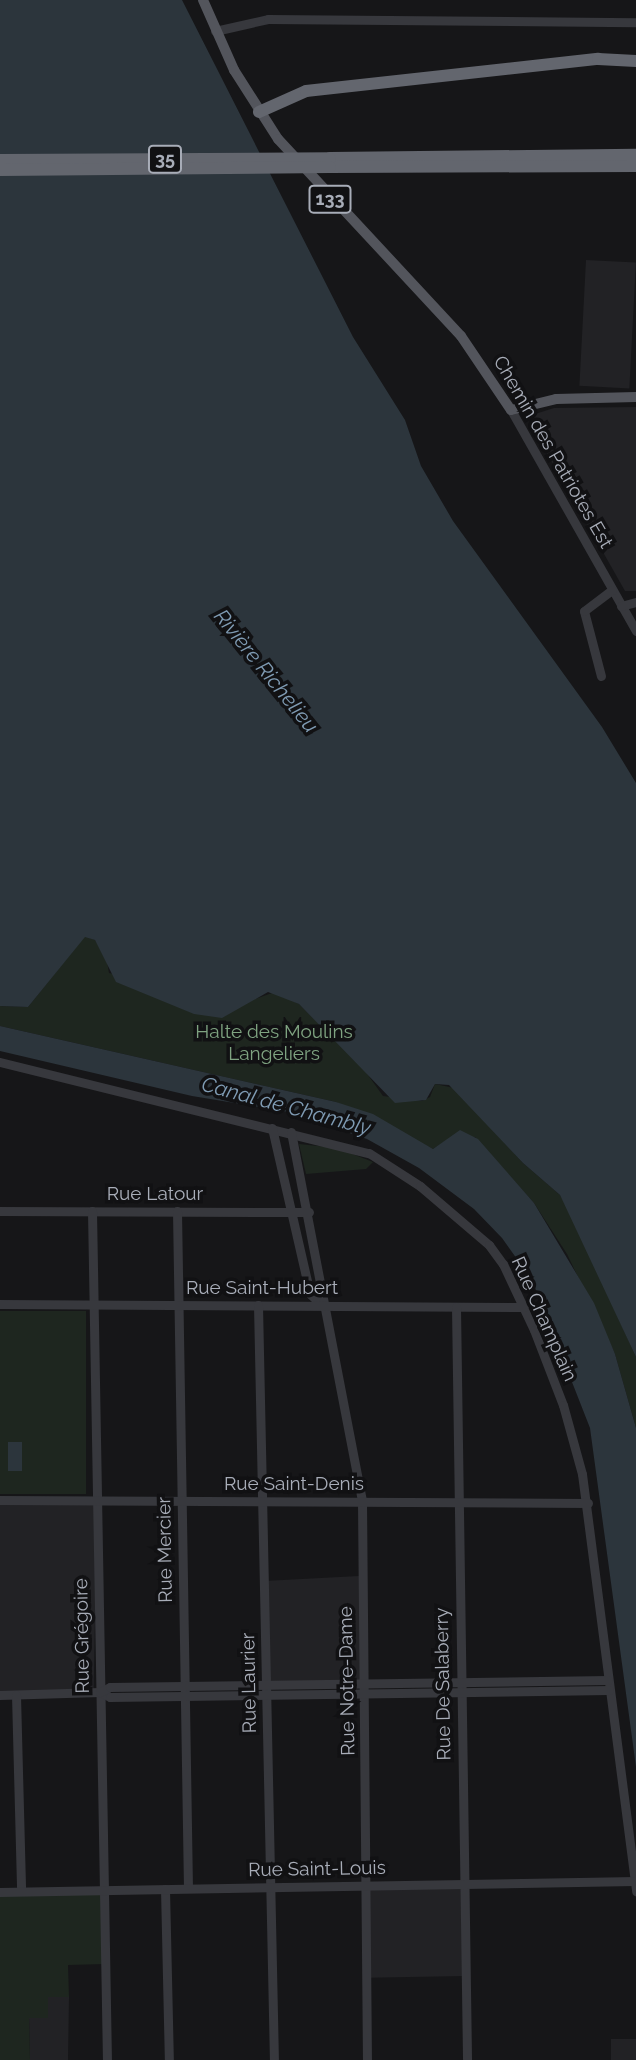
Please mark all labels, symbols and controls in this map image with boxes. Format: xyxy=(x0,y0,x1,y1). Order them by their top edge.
road number: 35 xyxy=(148,144,182,174)
road number: 133 xyxy=(307,184,353,214)
street label: Chemin des Patriotes Est xyxy=(488,352,618,552)
water label: Rivière Richelieu xyxy=(208,604,324,738)
park label: Halte des Moulins Langeliers xyxy=(195,1021,353,1065)
water label: Canal de Chambly xyxy=(198,1071,374,1141)
street label: Rue Latour xyxy=(107,1183,203,1205)
street label: Rue Champlain xyxy=(506,1253,582,1385)
street label: Rue Saint-Hubert xyxy=(186,1277,338,1299)
street label: Rue Saint-Denis xyxy=(224,1473,364,1495)
street label: Rue Mercier xyxy=(153,1497,177,1603)
street label: Rue Grégoire xyxy=(70,1578,94,1694)
street label: Rue Notre-Dame xyxy=(334,1606,360,1756)
street label: Rue De Salaberry xyxy=(430,1607,456,1761)
street label: Rue Laurier xyxy=(237,1632,261,1734)
street label: Rue Saint-Louis xyxy=(248,1856,386,1882)

